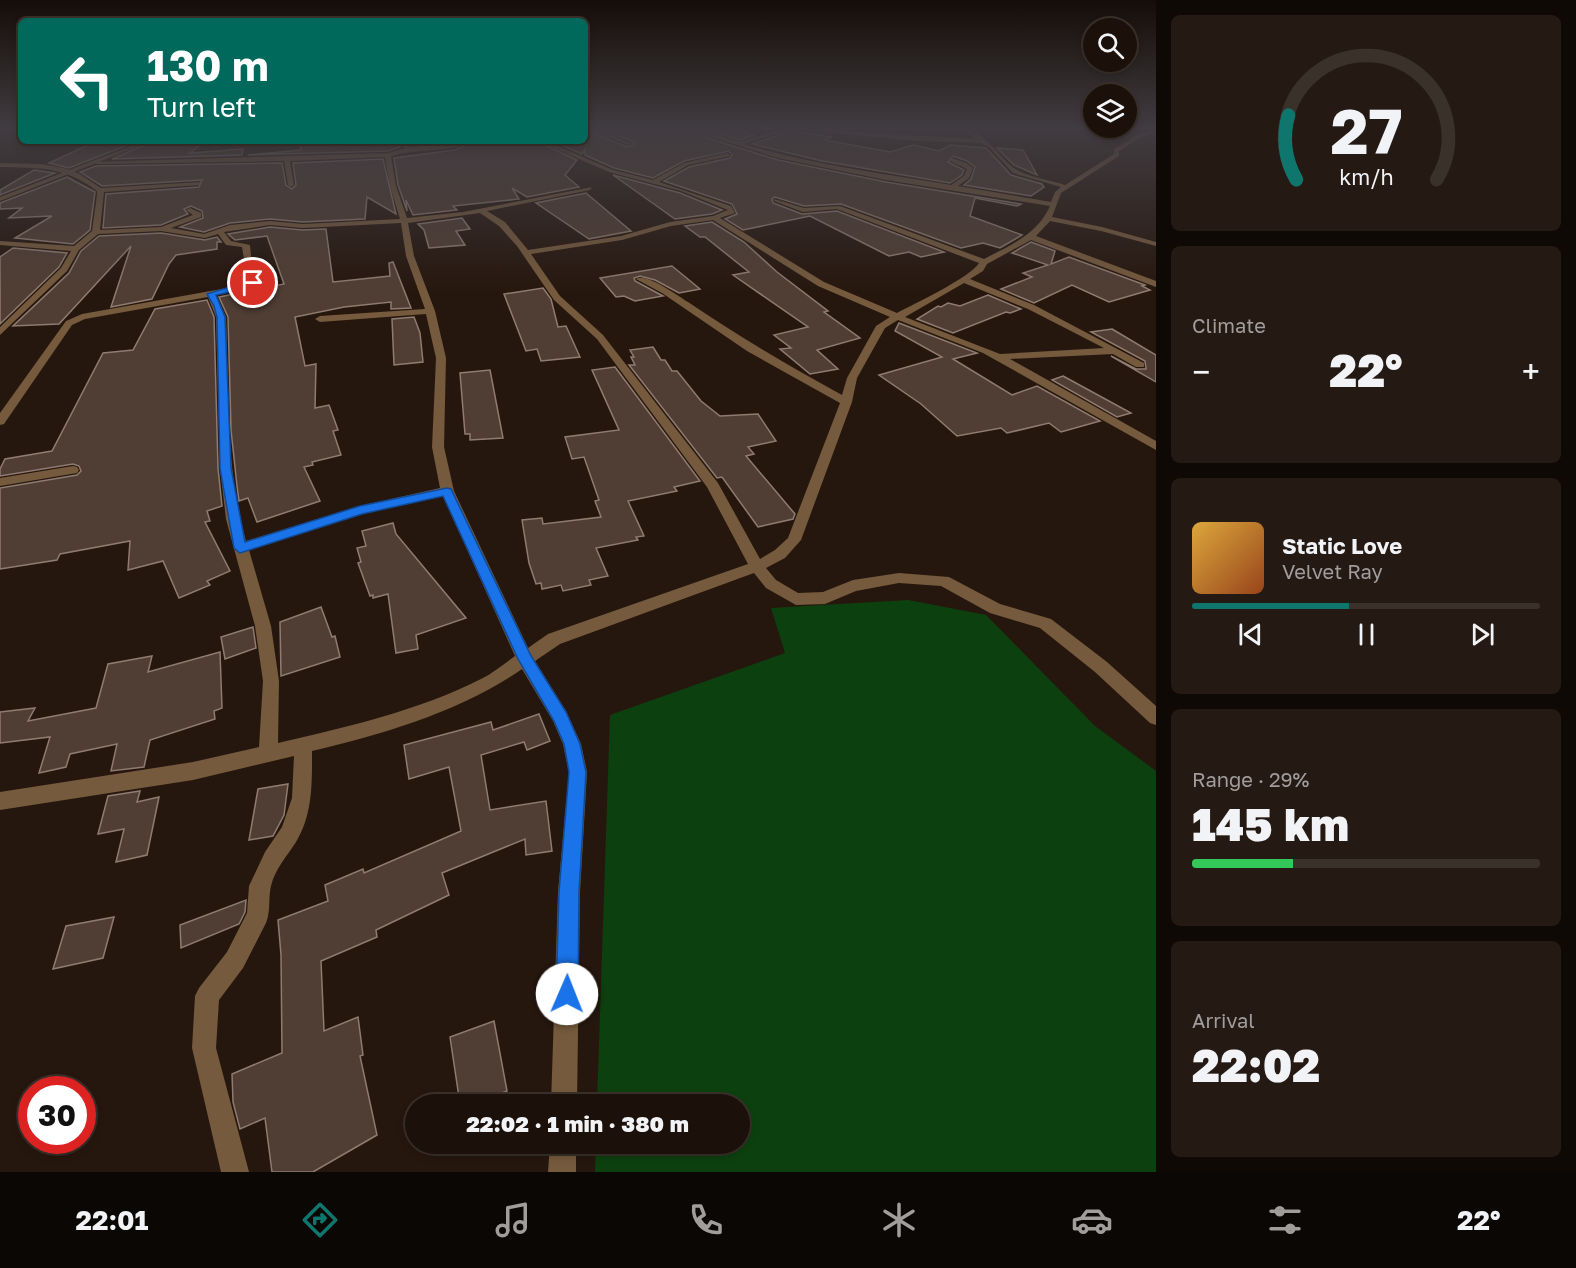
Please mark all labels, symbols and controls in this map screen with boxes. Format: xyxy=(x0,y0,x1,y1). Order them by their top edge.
map controls xyxy=(1083,18,1137,138)
button: search xyxy=(1083,18,1137,72)
text: 130 m xyxy=(147,40,269,90)
icon: left xyxy=(48,42,126,120)
button: layers xyxy=(1083,84,1137,138)
text: Turn left xyxy=(147,91,256,123)
text: 27 xyxy=(1330,93,1402,168)
text: km/h xyxy=(1339,165,1393,191)
pin xyxy=(227,257,278,308)
icon: arrive xyxy=(236,266,269,299)
text: Climate xyxy=(1192,313,1266,337)
text: 22° xyxy=(1329,343,1403,397)
text: − xyxy=(1192,352,1210,391)
text: + xyxy=(1522,352,1540,391)
text: Static Love xyxy=(1282,532,1402,559)
text: Velvet Ray xyxy=(1282,559,1383,583)
icon: previous xyxy=(1234,618,1267,651)
icon: pause xyxy=(1350,618,1383,651)
icon: next xyxy=(1466,618,1499,651)
text: Range · 29% xyxy=(1192,767,1309,791)
text: 145 km xyxy=(1192,797,1349,851)
position arrow xyxy=(535,962,599,1026)
text: Arrival xyxy=(1192,1008,1255,1032)
text: 22:02 xyxy=(1192,1038,1320,1092)
speed limit sign: 30 xyxy=(18,1076,96,1154)
text: 22:02 · 1 min · 380 m xyxy=(466,1110,689,1137)
icon: directions xyxy=(299,1199,341,1241)
icon: music xyxy=(492,1199,534,1241)
icon: phone xyxy=(685,1199,727,1241)
icon: climate xyxy=(878,1199,920,1241)
icon: car xyxy=(1071,1199,1113,1241)
icon: filters xyxy=(1264,1199,1306,1241)
text: 22:01 xyxy=(75,1204,149,1236)
text: 22° xyxy=(1457,1204,1500,1236)

